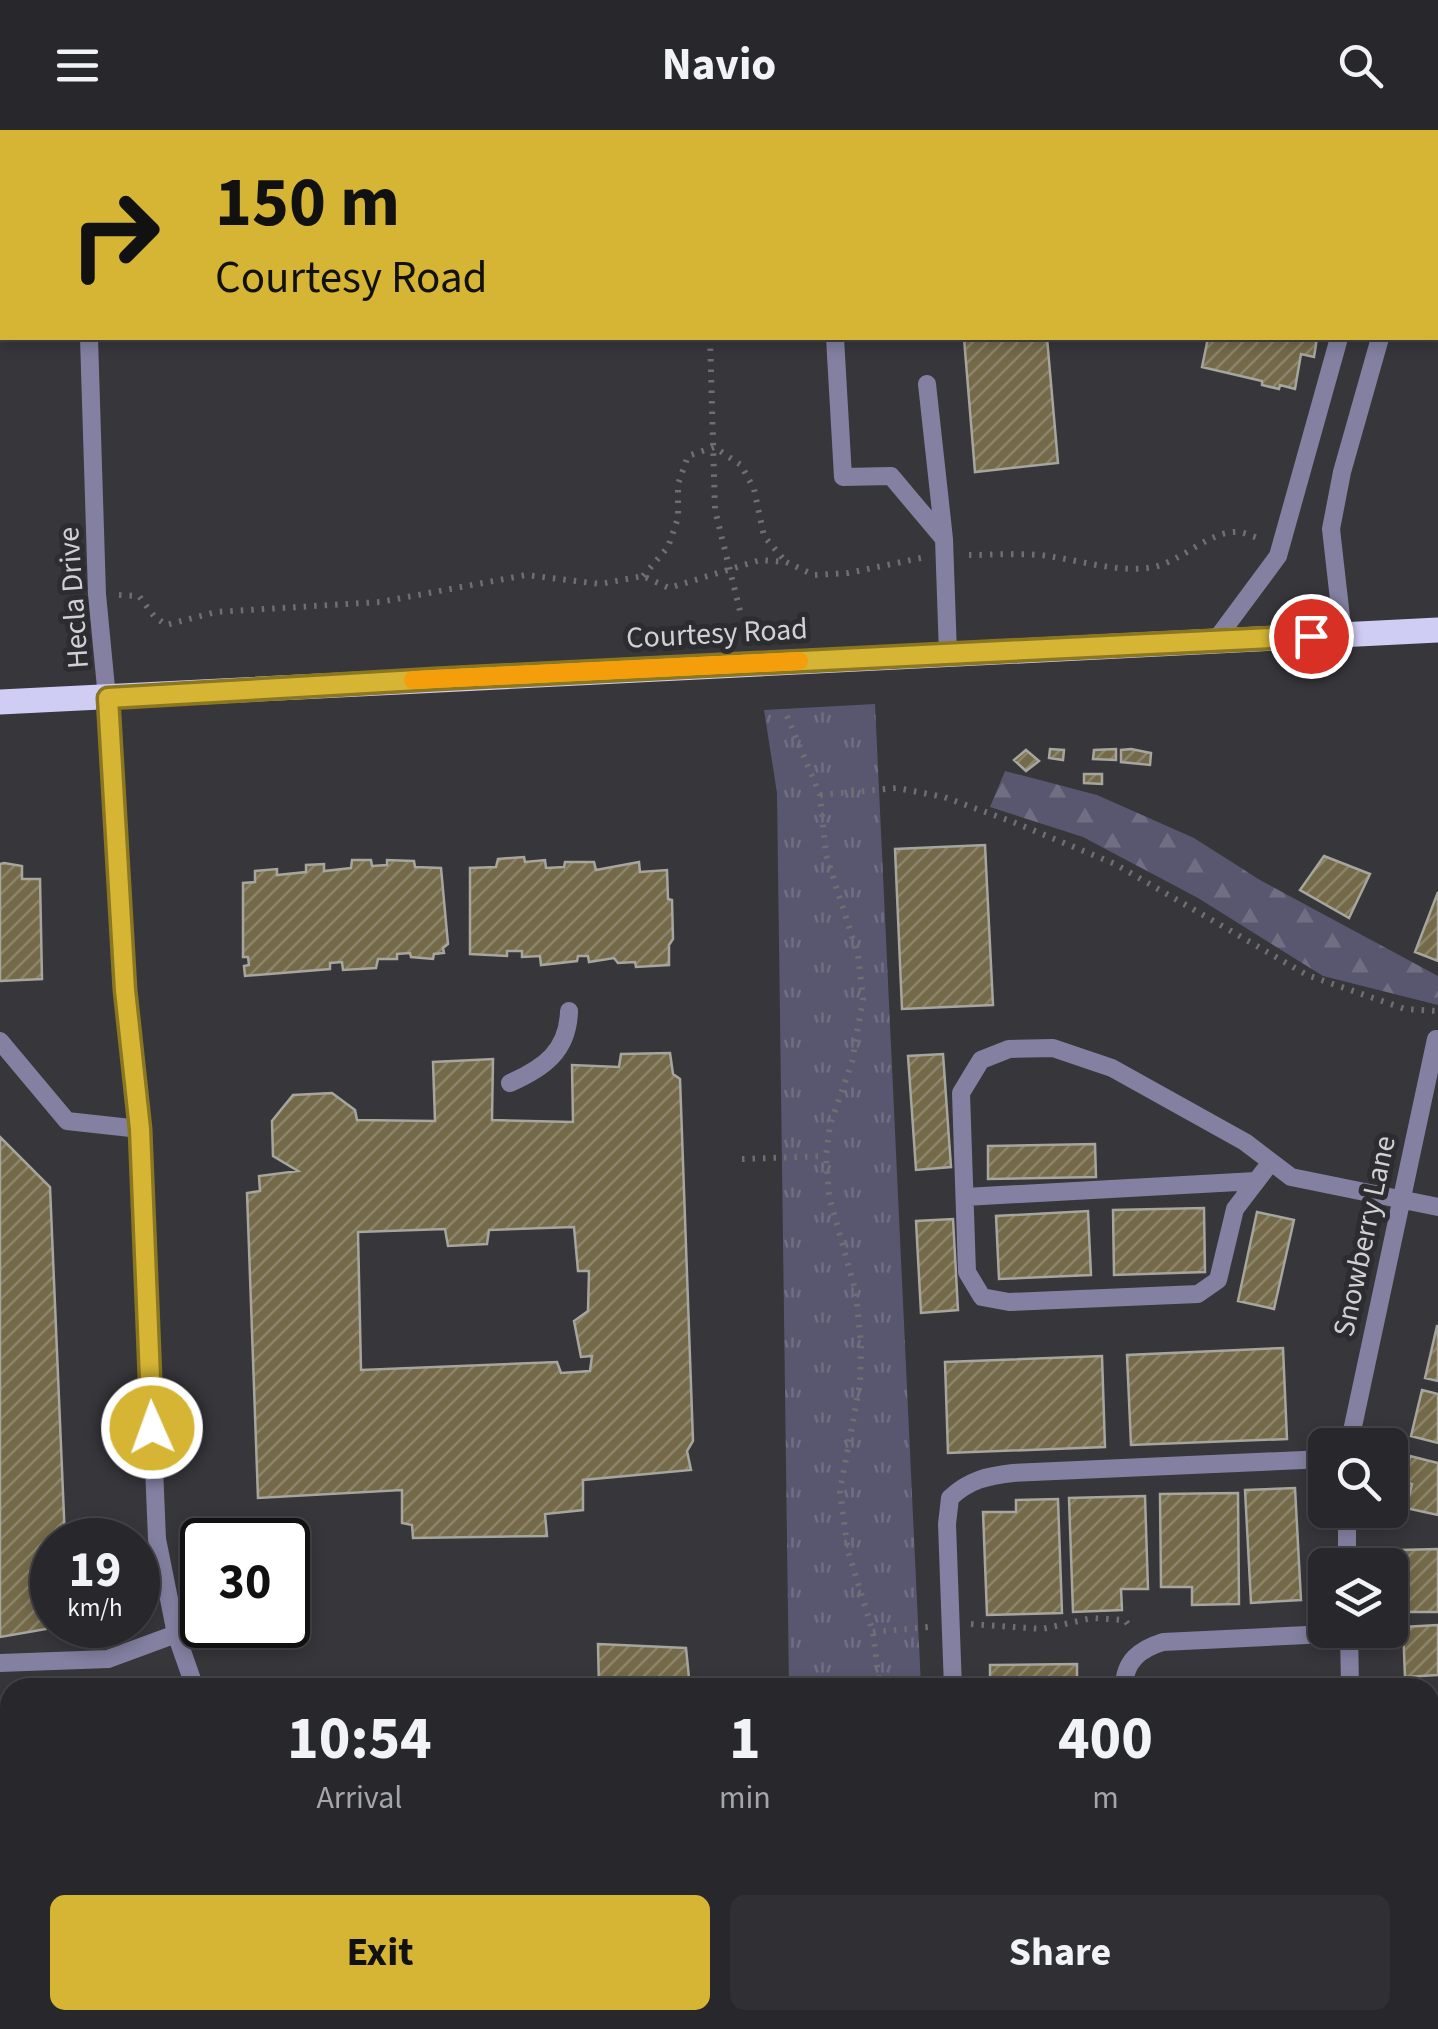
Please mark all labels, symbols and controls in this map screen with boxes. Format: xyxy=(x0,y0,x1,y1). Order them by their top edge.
text: Navio xyxy=(662,33,776,97)
icon: menu xyxy=(50,38,105,93)
icon: search xyxy=(1333,38,1388,93)
text: 150 m xyxy=(215,153,400,253)
icon: right xyxy=(50,170,180,300)
text: Courtesy Road xyxy=(215,246,488,310)
street label: Hecla Drive xyxy=(47,526,100,670)
pin xyxy=(1269,594,1354,679)
street label: Courtesy Road xyxy=(625,607,809,660)
icon: arrive xyxy=(1284,609,1339,664)
street label: Snowberry Lane xyxy=(1322,1132,1407,1340)
position arrow xyxy=(100,1376,204,1480)
map controls xyxy=(1308,1428,1408,1648)
button: search xyxy=(1308,1428,1408,1528)
speed limit sign: 30 xyxy=(180,1518,310,1648)
text: 19 xyxy=(69,1535,121,1606)
button: layers xyxy=(1308,1548,1408,1648)
text: km/h xyxy=(67,1590,123,1626)
text: 10:54 xyxy=(287,1697,432,1782)
text: 1 xyxy=(729,1697,761,1782)
text: 400 xyxy=(1058,1697,1153,1782)
text: Arrival xyxy=(316,1775,402,1821)
text: min xyxy=(719,1775,771,1821)
text: m xyxy=(1092,1775,1119,1821)
button: Exit xyxy=(50,1895,710,2010)
button: Share xyxy=(730,1895,1390,2010)

